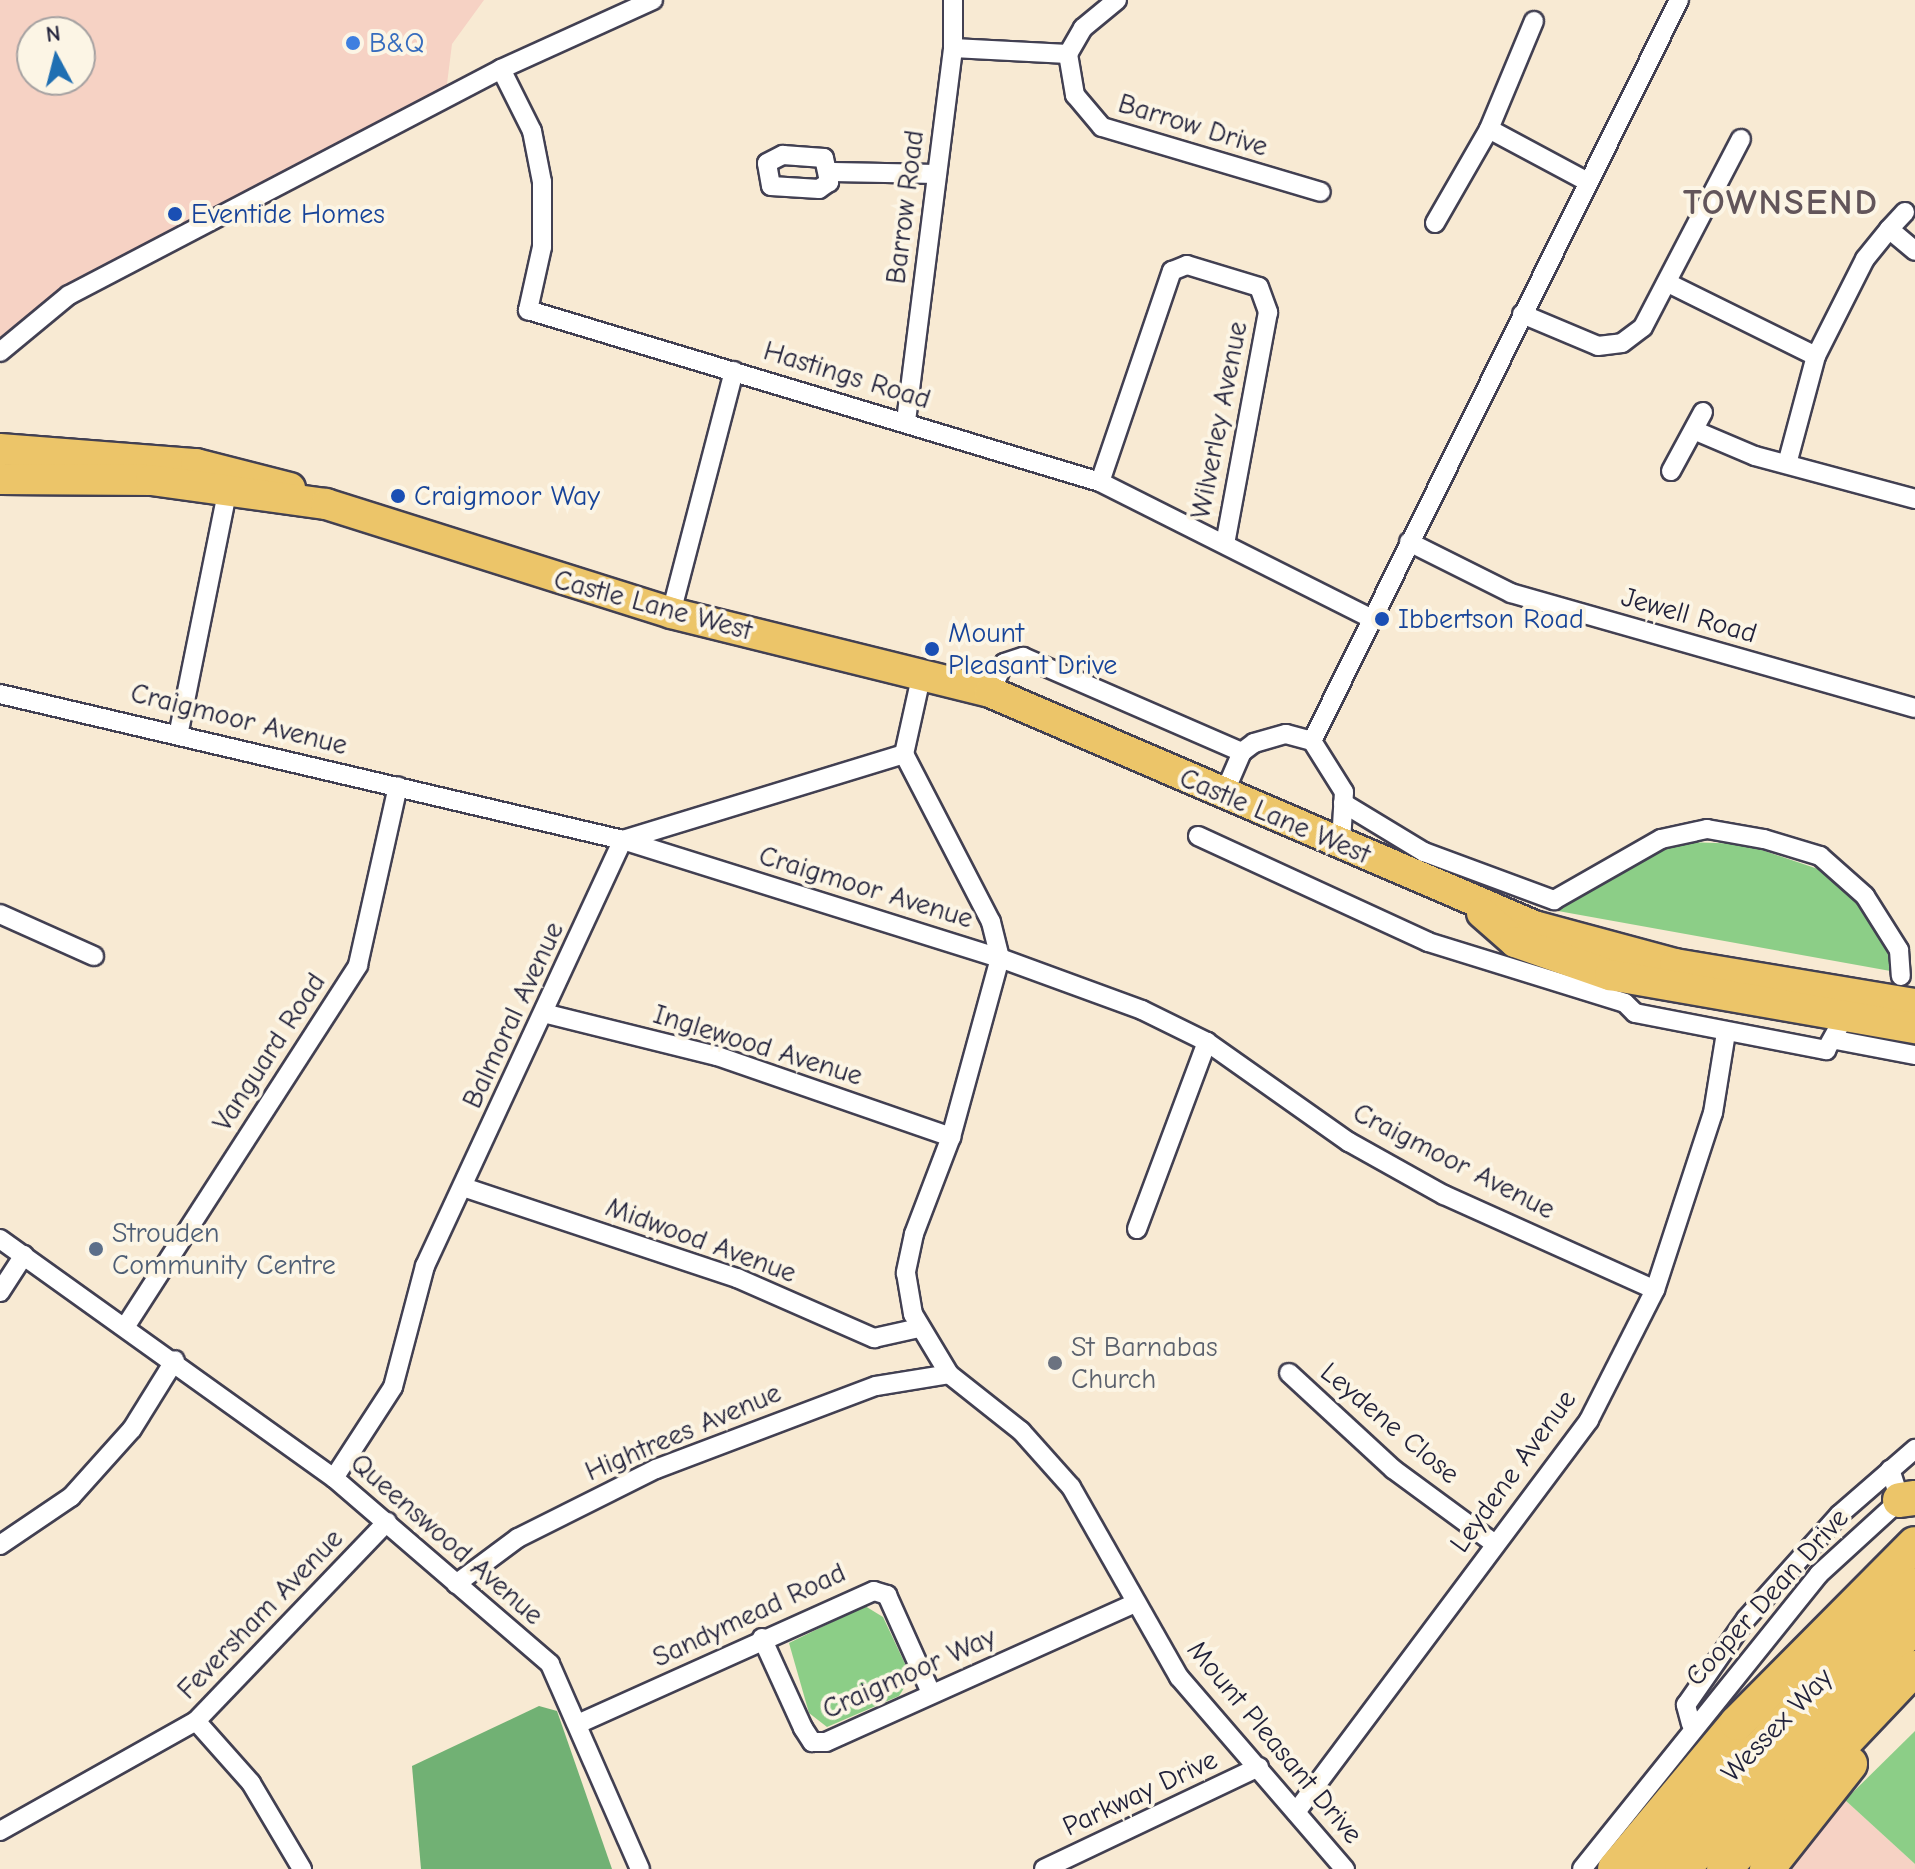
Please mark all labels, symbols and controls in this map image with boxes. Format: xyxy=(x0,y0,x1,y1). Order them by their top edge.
north arrow xyxy=(16,16,96,96)
text: N xyxy=(45,20,62,48)
place label: B&Q xyxy=(369,26,424,60)
marker: B&Q xyxy=(344,34,362,52)
street label: Barrow Drive xyxy=(1114,86,1272,164)
street label: Barrow Road xyxy=(879,128,931,286)
district label: TOWNSEND xyxy=(1683,181,1879,225)
place label: Eventide Homes xyxy=(191,197,385,231)
marker: Eventide Homes xyxy=(166,205,184,223)
street label: Wilverley Avenue xyxy=(1183,318,1255,522)
street label: Hastings Road xyxy=(760,334,934,416)
place label: Craigmoor Way xyxy=(414,479,600,513)
marker: Craigmoor Way xyxy=(389,487,407,505)
street label: Castle Lane West xyxy=(550,562,756,648)
street label: Jewell Road xyxy=(1617,580,1761,650)
place label: Ibbertson Road xyxy=(1398,602,1584,636)
marker: Ibbertson Road xyxy=(1373,610,1391,628)
place label: Mount Pleasant Drive xyxy=(948,616,1117,682)
marker: Mount Pleasant Drive xyxy=(923,640,941,658)
street label: Craigmoor Avenue xyxy=(127,676,351,762)
street label: Castle Lane West xyxy=(1175,761,1375,871)
street label: Craigmoor Avenue xyxy=(755,838,977,936)
street label: Balmoral Avenue xyxy=(455,917,571,1113)
street label: Vanguard Road xyxy=(205,967,333,1137)
street label: Inglewood Avenue xyxy=(649,997,867,1093)
street label: Craigmoor Avenue xyxy=(1348,1096,1560,1226)
street label: Midwood Avenue xyxy=(601,1190,801,1290)
place label: Strouden Community Centre xyxy=(112,1216,336,1282)
marker: Strouden Community Centre xyxy=(87,1240,105,1258)
place label: St Barnabas Church xyxy=(1071,1330,1218,1396)
marker: St Barnabas Church xyxy=(1046,1354,1064,1372)
street label: Leydene Close xyxy=(1314,1355,1466,1491)
street label: Hightrees Avenue xyxy=(580,1376,786,1488)
street label: Leydene Avenue xyxy=(1443,1383,1583,1559)
street label: Queenswood Avenue xyxy=(344,1446,550,1632)
street label: Cooper Dean Drive xyxy=(1678,1501,1856,1693)
street label: Feversham Avenue xyxy=(170,1522,350,1706)
street label: Sandymead Road xyxy=(647,1556,851,1674)
street label: Craigmoor Way xyxy=(817,1620,1001,1726)
street label: Mount Pleasant Drive xyxy=(1180,1634,1370,1850)
street label: Wessex Way xyxy=(1714,1661,1840,1789)
street label: Parkway Drive xyxy=(1057,1743,1223,1843)

